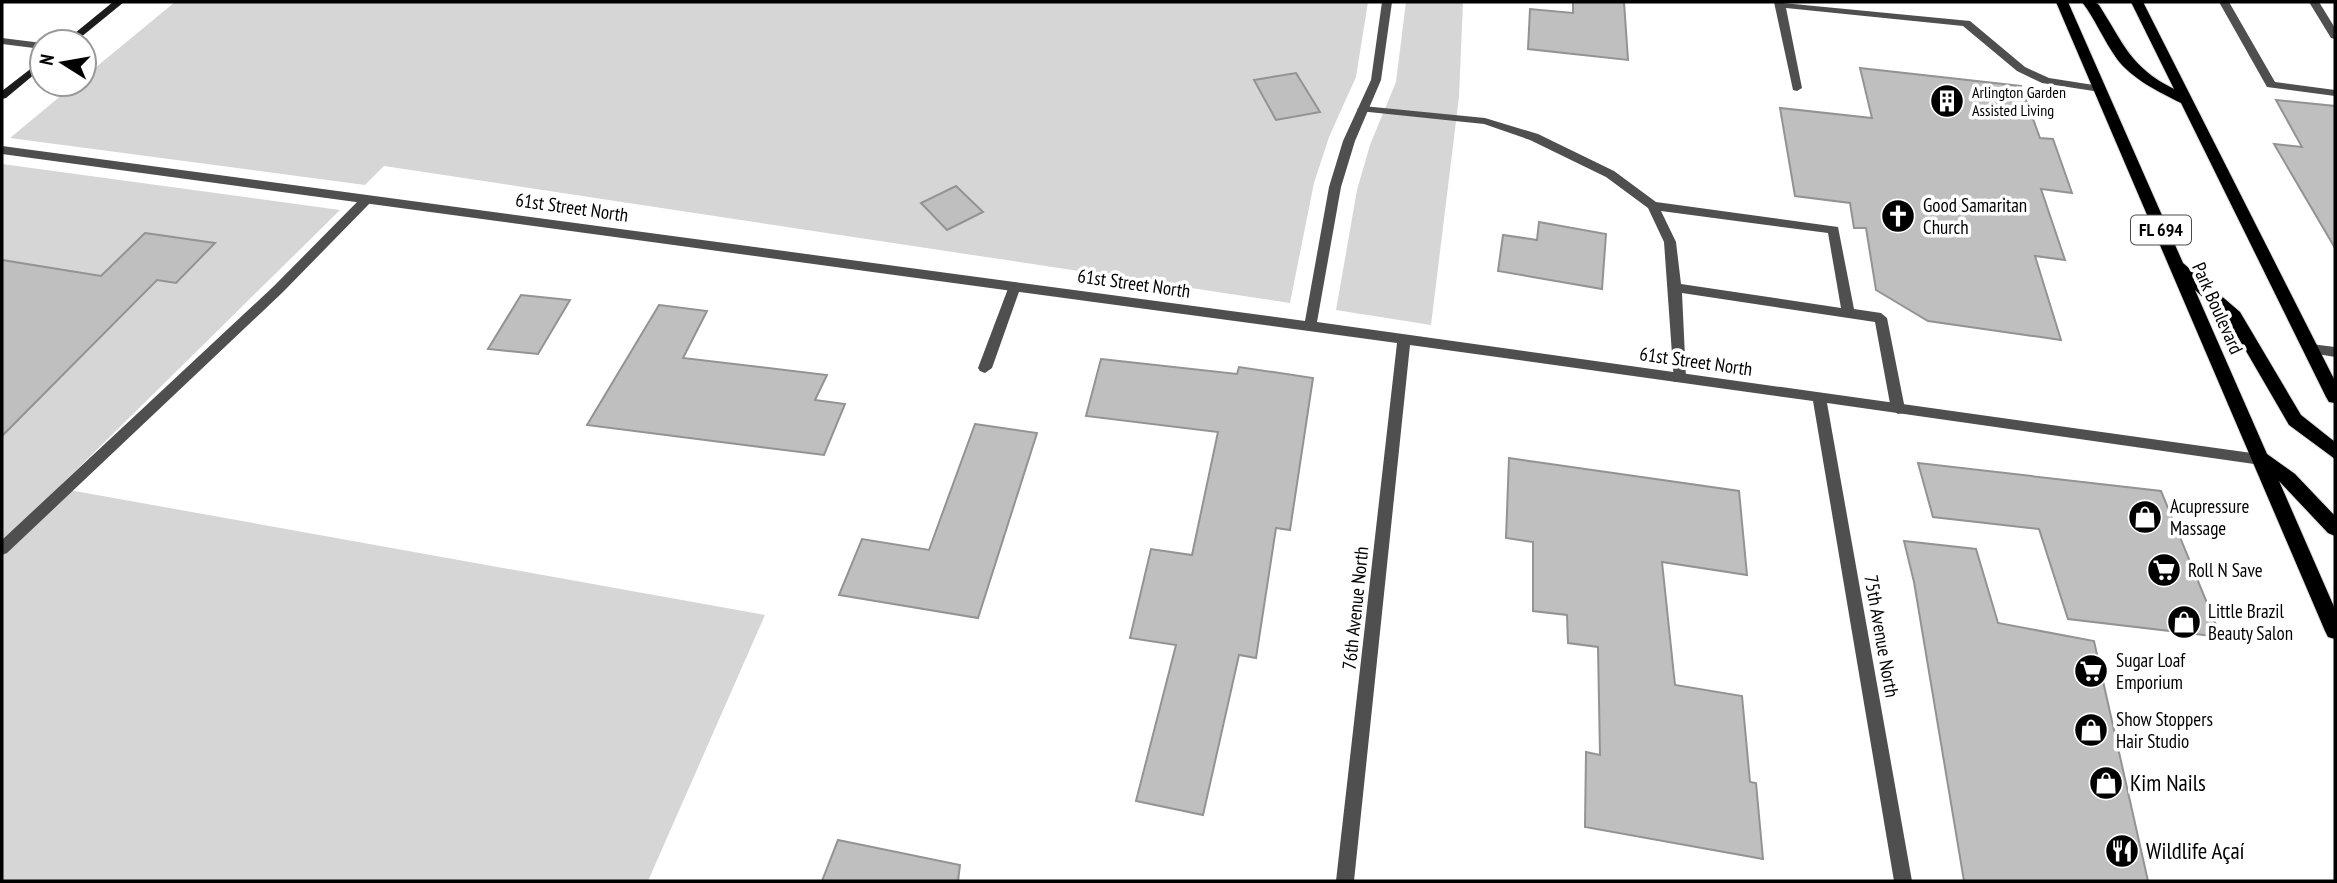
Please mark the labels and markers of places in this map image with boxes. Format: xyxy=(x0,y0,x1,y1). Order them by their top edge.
building icon: Arlington Garden Assisted Living xyxy=(1928,82,1966,120)
place label: Arlington Garden Assisted Living xyxy=(1972,82,2066,120)
place label: Good Samaritan Church xyxy=(1923,193,2027,239)
church icon: Good Samaritan Church xyxy=(1879,197,1917,235)
place label: Acupressure Massage xyxy=(2170,494,2249,540)
shop icon: Acupressure Massage xyxy=(2126,498,2164,536)
supermarket icon: Roll N Save xyxy=(2145,551,2183,589)
place label: Roll N Save xyxy=(2188,558,2263,582)
place label: Little Brazil Beauty Salon xyxy=(2208,599,2293,645)
shop icon: Little Brazil Beauty Salon xyxy=(2165,603,2203,641)
place label: Sugar Loaf Emporium xyxy=(2116,648,2186,694)
supermarket icon: Sugar Loaf Emporium xyxy=(2072,652,2110,690)
place label: Show Stoppers Hair Studio xyxy=(2116,707,2213,753)
shop icon: Show Stoppers Hair Studio xyxy=(2072,711,2110,749)
shop icon: Kim Nails xyxy=(2087,764,2125,802)
place label: Kim Nails xyxy=(2130,768,2206,797)
restaurant icon: Wildlife Açaí xyxy=(2103,832,2141,870)
place label: Wildlife Açaí xyxy=(2146,836,2245,865)

